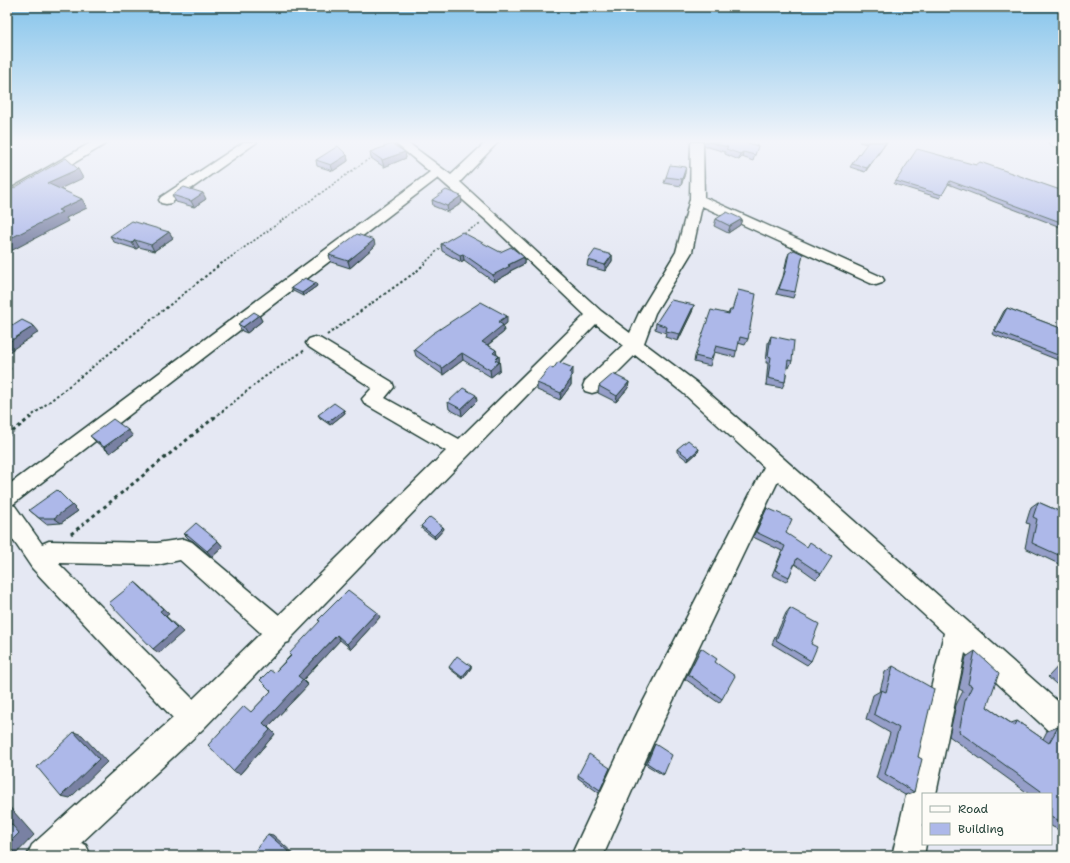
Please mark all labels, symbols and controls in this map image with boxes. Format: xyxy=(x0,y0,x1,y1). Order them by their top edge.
legend xyxy=(922,793,1052,845)
text: Road xyxy=(958,801,989,817)
text: Building xyxy=(958,821,1004,837)

